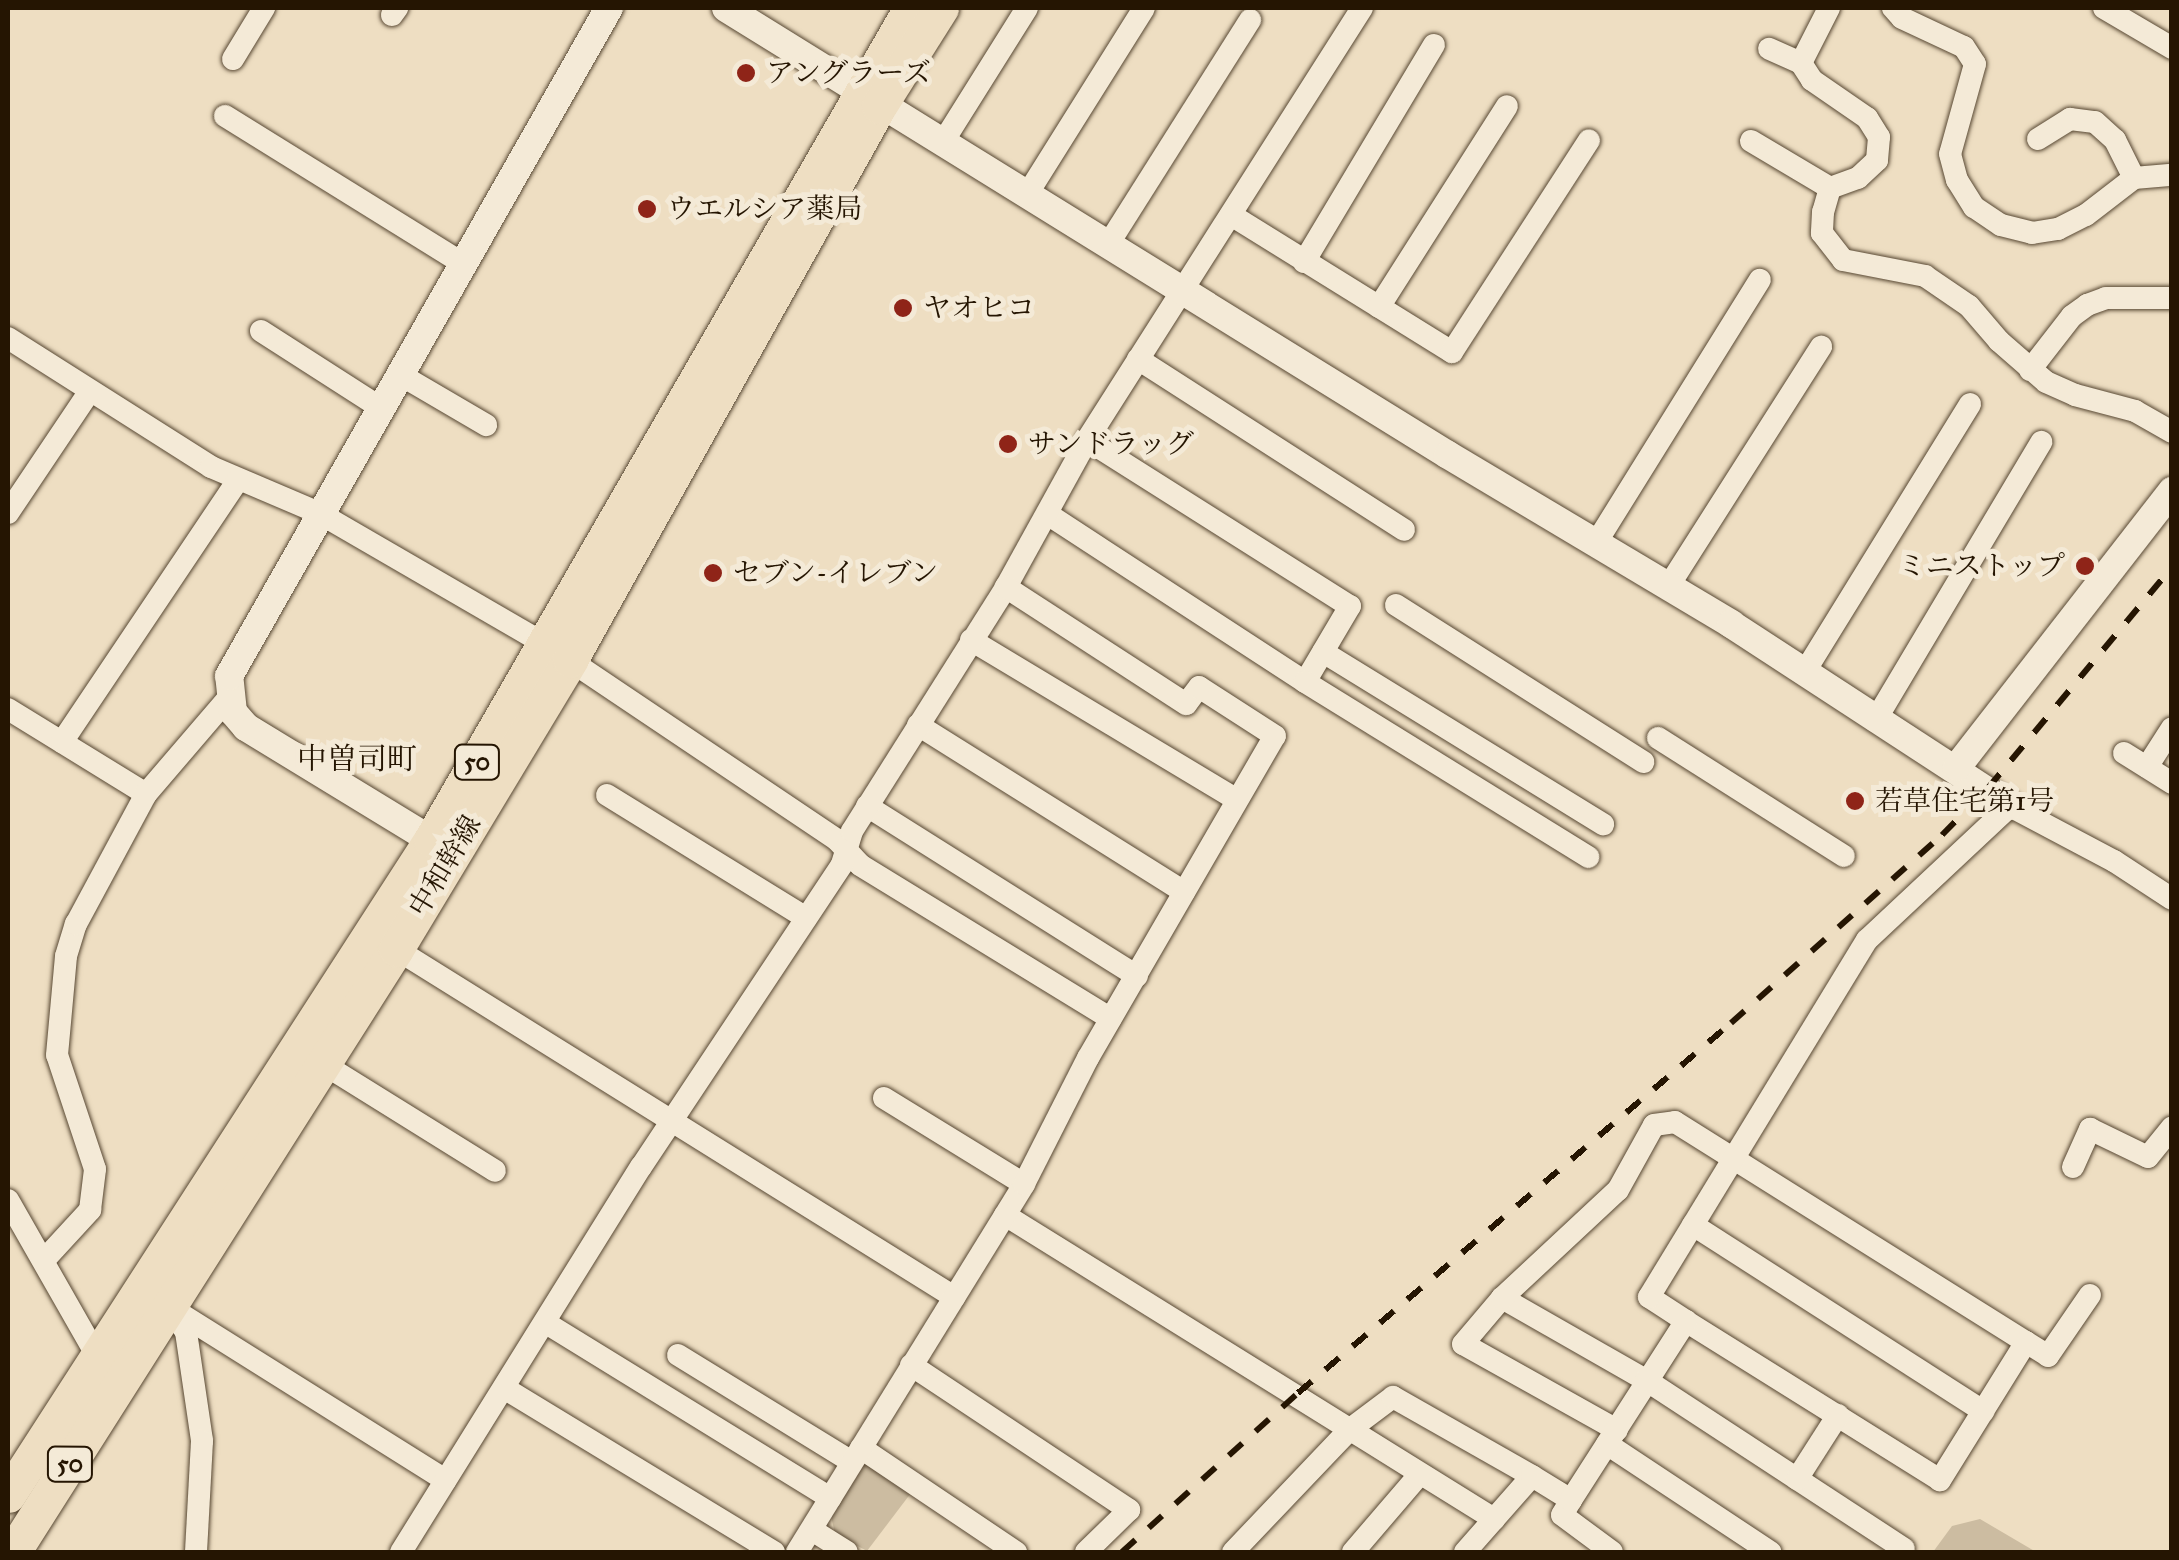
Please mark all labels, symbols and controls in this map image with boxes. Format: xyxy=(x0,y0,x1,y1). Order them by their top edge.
place label: アングラーズ xyxy=(766,56,934,90)
marker: アングラーズ xyxy=(735,62,757,84)
place label: ウエルシア薬局 xyxy=(667,192,863,226)
marker: ウエルシア薬局 xyxy=(636,198,658,220)
place label: ヤオヒコ xyxy=(923,291,1035,325)
marker: ヤオヒコ xyxy=(892,297,914,319)
place label: サンドラッグ xyxy=(1028,427,1196,461)
marker: サンドラッグ xyxy=(997,433,1019,455)
place label: ミニストップ xyxy=(1897,549,2065,583)
marker: ミニストップ xyxy=(2074,555,2096,577)
place label: セブン-イレブン xyxy=(733,556,940,590)
marker: セブン-イレブン xyxy=(702,562,724,584)
district label: 中曽司町 xyxy=(297,741,417,777)
road number: 50 xyxy=(452,742,502,782)
place label: 若草住宅第1号 xyxy=(1875,784,2054,818)
marker: 若草住宅第1号 xyxy=(1844,790,1866,812)
street label: 中和幹線 xyxy=(402,809,488,923)
road number: 50 xyxy=(45,1444,95,1484)

